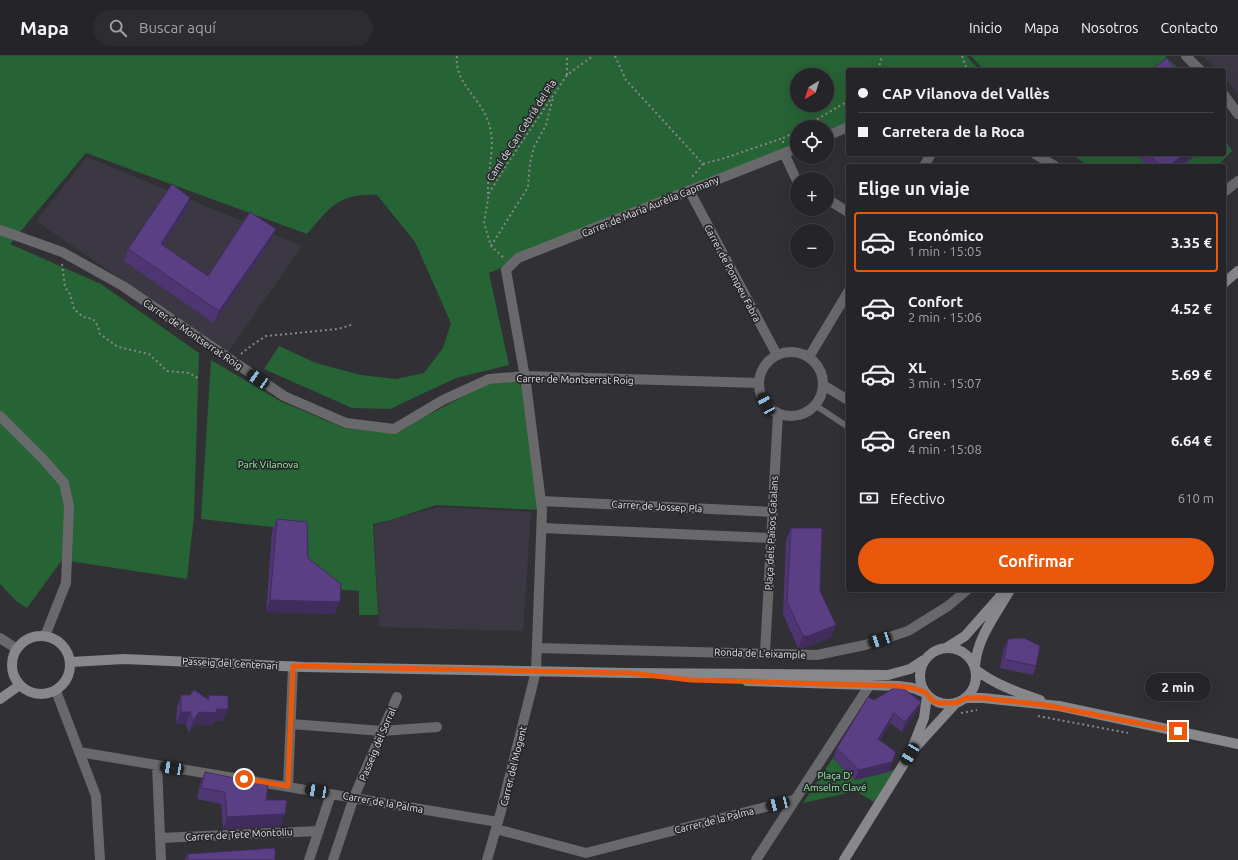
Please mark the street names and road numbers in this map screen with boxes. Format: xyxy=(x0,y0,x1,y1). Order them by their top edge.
street label: Camí de Can Cebriá del Pla xyxy=(484,77,558,183)
street label: Carrer de Maria Aurèlia Capmany xyxy=(580,174,721,239)
street label: Carrer de Pompeu Fabra xyxy=(702,223,763,324)
street label: Carrer de Montserrat Roig xyxy=(141,297,244,372)
street label: Carrer de Montserrat Roig xyxy=(516,373,634,386)
street label: Plaça dels Països Catalans xyxy=(763,475,780,591)
street label: Carrer de Jossep Pla xyxy=(611,499,703,514)
street label: Ronda de L'eixample xyxy=(714,646,806,661)
street label: Passeig del Centenari xyxy=(182,655,278,671)
street label: Passeig del Sorral xyxy=(357,706,398,782)
street label: Carrer del Mogent xyxy=(498,725,529,807)
street label: Carrer de la Palma xyxy=(342,790,424,815)
street label: Carrer de la Palma xyxy=(673,805,755,836)
street label: Carrer de Tete Montoliu xyxy=(185,826,293,843)

